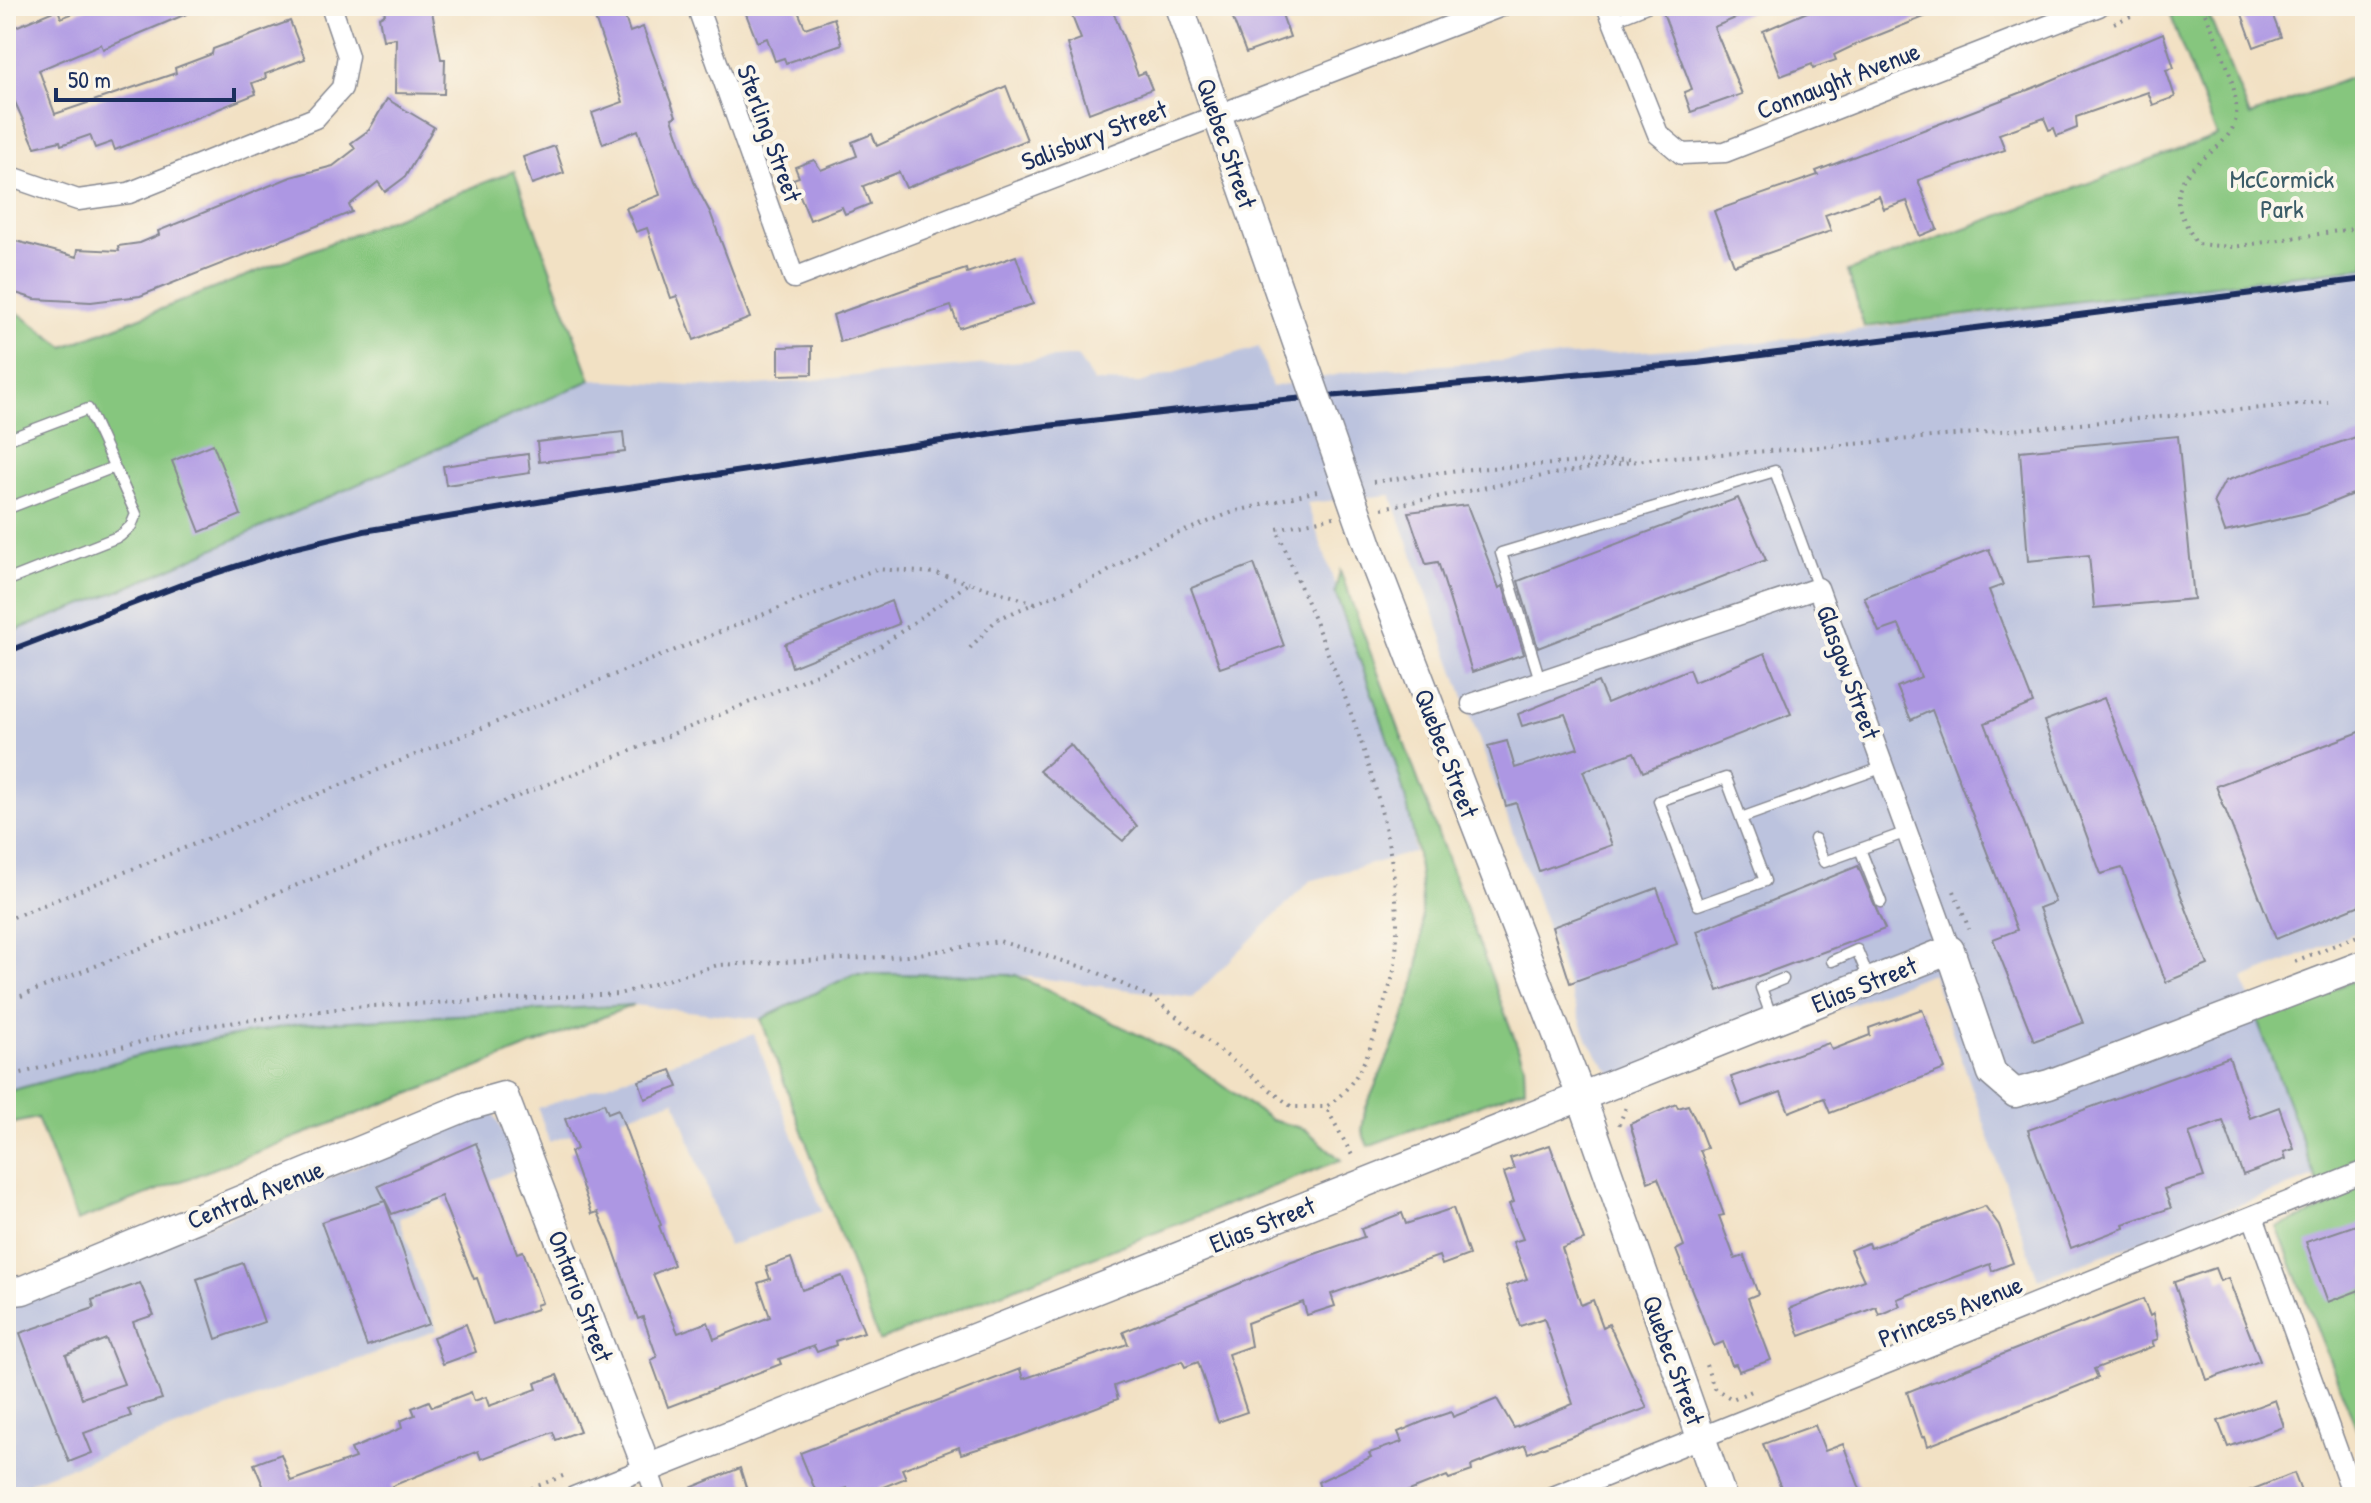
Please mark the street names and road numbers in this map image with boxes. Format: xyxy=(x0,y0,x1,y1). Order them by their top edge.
street label: Connaught Avenue xyxy=(1751,33,1925,127)
street label: Sterling Street xyxy=(729,59,811,208)
street label: Quebec Street xyxy=(1188,73,1266,214)
street label: Salisbury Street xyxy=(1016,91,1173,179)
street label: Glasgow Street xyxy=(1809,600,1890,745)
street label: Quebec Street xyxy=(1406,684,1488,823)
street label: Elias Street xyxy=(1806,947,1923,1021)
street label: Central Avenue xyxy=(182,1151,328,1237)
street label: Elias Street xyxy=(1204,1187,1321,1261)
street label: Ontario Street xyxy=(540,1225,622,1368)
street label: Princess Avenue xyxy=(1873,1266,2027,1356)
street label: Quebec Street xyxy=(1634,1290,1714,1431)

